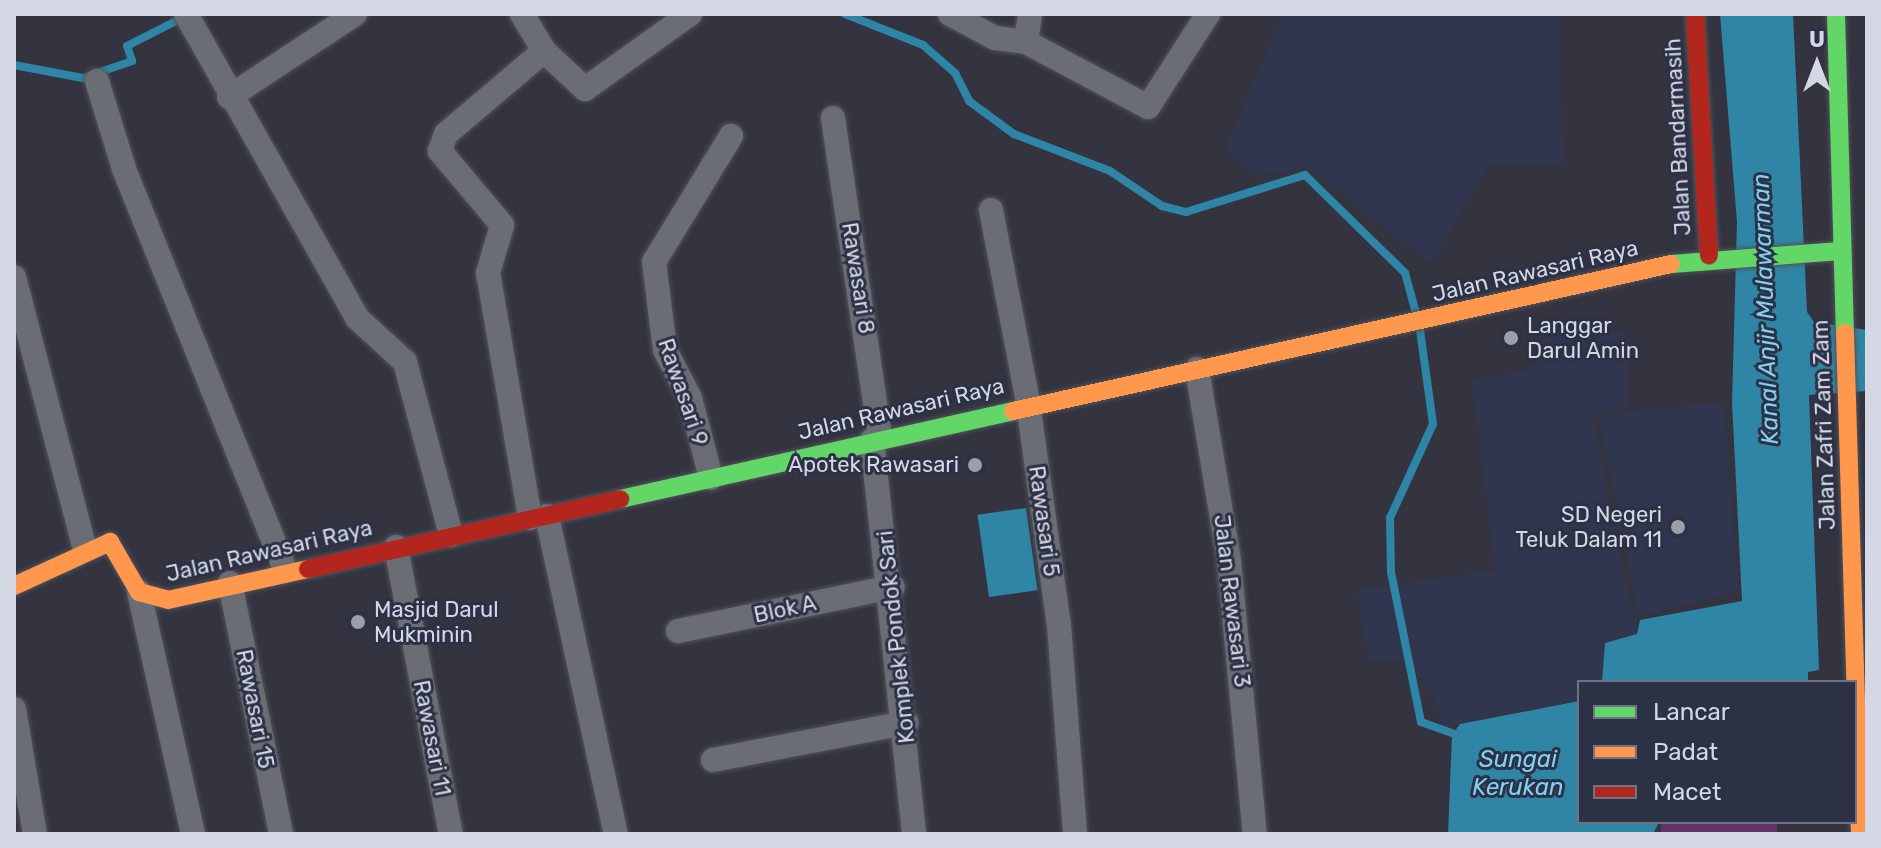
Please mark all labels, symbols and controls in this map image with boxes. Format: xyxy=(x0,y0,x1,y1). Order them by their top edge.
north arrow xyxy=(1777,24,1857,104)
text: U xyxy=(1809,26,1825,53)
street label: Jalan Bandarmasih xyxy=(1660,38,1696,236)
water label: Kanal Anjir Mulawarman xyxy=(1747,172,1785,446)
street label: Rawasari 8 xyxy=(836,220,880,336)
street label: Jalan Rawasari Raya xyxy=(1429,234,1641,308)
place label: Langgar Darul Amin xyxy=(1527,312,1640,364)
street label: Jalan Zafri Zam Zam xyxy=(1807,320,1841,530)
marker: Langgar Darul Amin xyxy=(1502,329,1520,347)
street label: Rawasari 9 xyxy=(652,335,714,449)
street label: Jalan Rawasari Raya xyxy=(795,372,1007,446)
place label: Apotek Rawasari xyxy=(788,452,959,478)
marker: Apotek Rawasari xyxy=(966,456,984,474)
street label: Rawasari 5 xyxy=(1023,464,1065,578)
place label: SD Negeri Teluk Dalam 11 xyxy=(1515,501,1662,552)
street label: Jalan Rawasari 3 xyxy=(1208,513,1256,689)
street label: Jalan Rawasari Raya xyxy=(163,514,375,588)
marker: SD Negeri Teluk Dalam 11 xyxy=(1669,518,1687,536)
street label: Komplek Pondok Sari xyxy=(872,529,920,745)
street label: Blok A xyxy=(751,589,819,629)
place label: Masjid Darul Mukminin xyxy=(374,596,498,648)
marker: Masjid Darul Mukminin xyxy=(349,613,367,631)
street label: Rawasari 15 xyxy=(231,647,279,771)
street label: Rawasari 11 xyxy=(408,678,456,798)
legend xyxy=(1577,680,1857,824)
text: Lancar xyxy=(1653,698,1730,726)
text: Padat xyxy=(1653,738,1718,766)
water label: Sungai Kerukan xyxy=(1472,746,1564,802)
text: Macet xyxy=(1653,778,1721,806)

